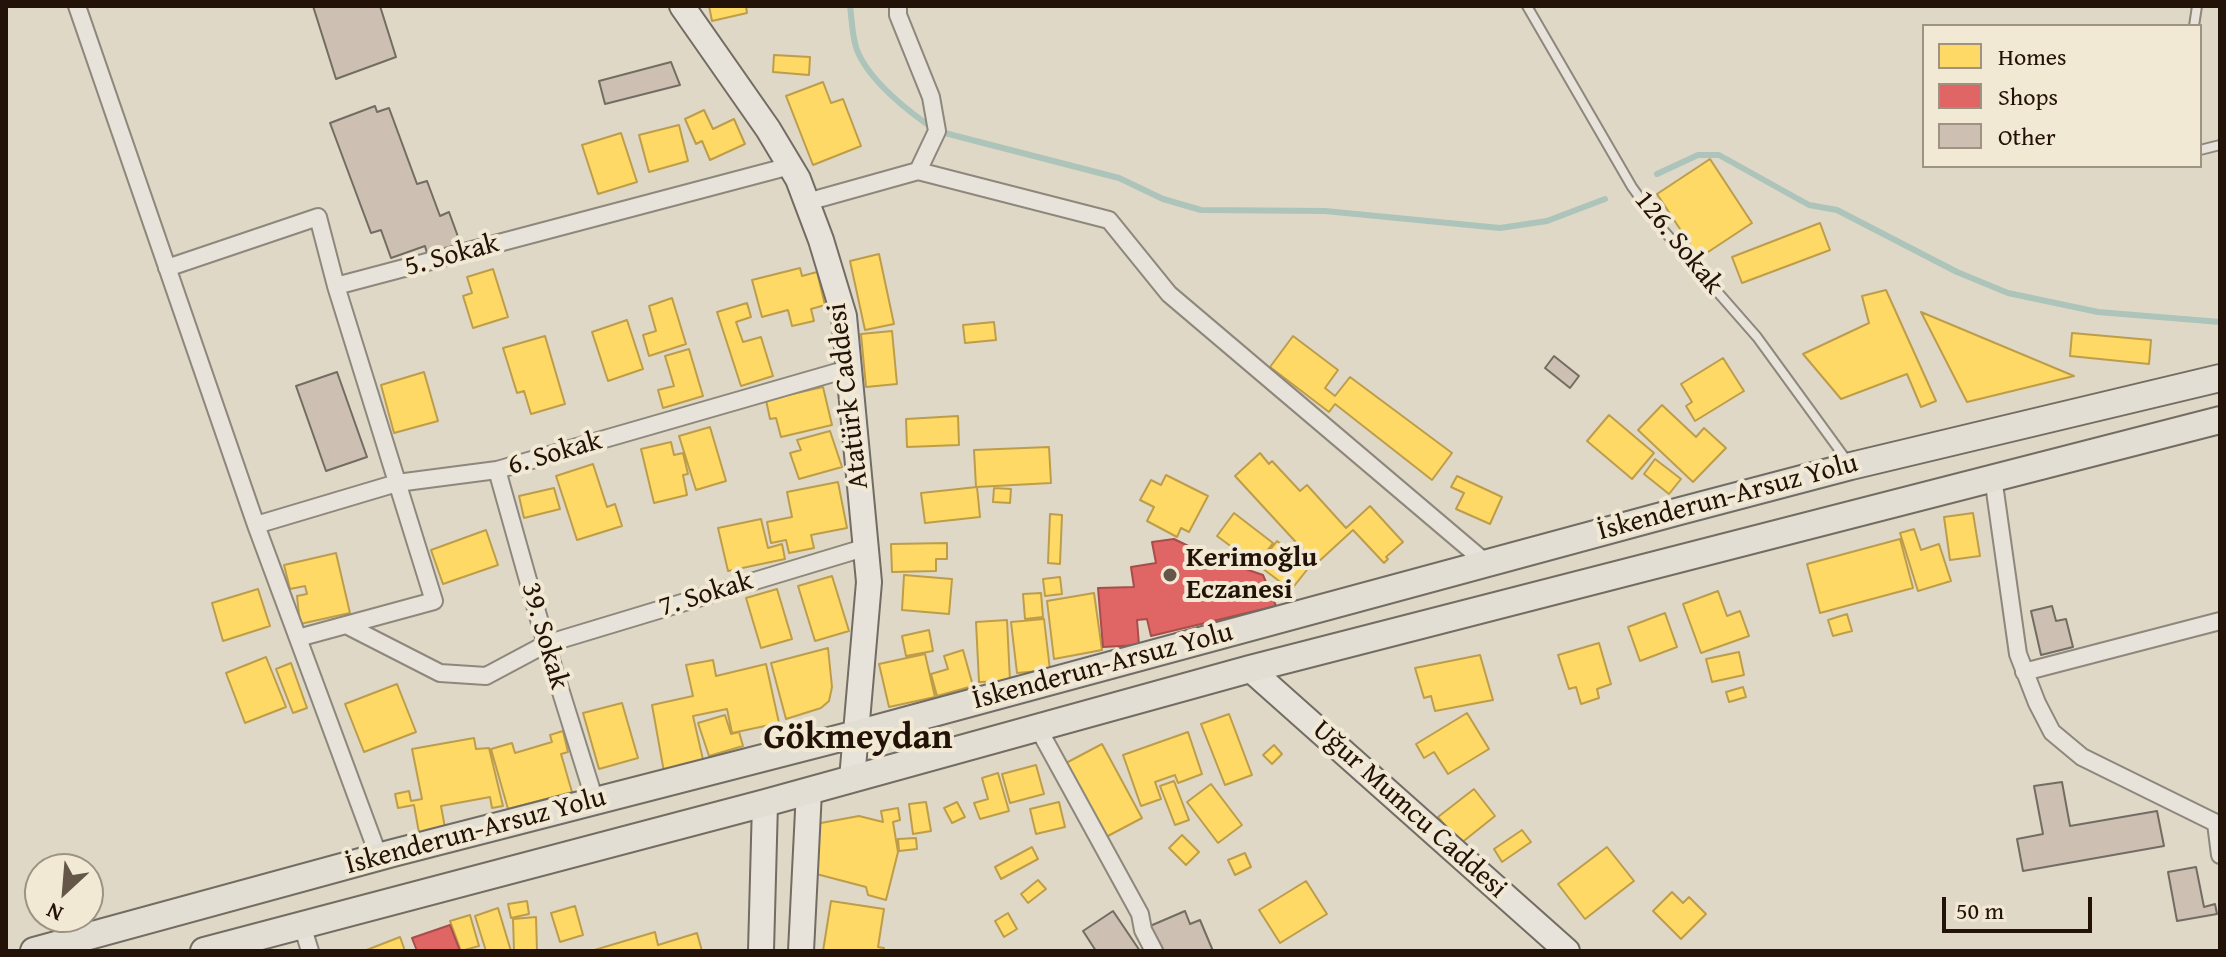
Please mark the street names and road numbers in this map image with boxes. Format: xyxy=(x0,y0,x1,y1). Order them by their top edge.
street label: 126. Sokak xyxy=(1626,185,1730,301)
street label: 5. Sokak xyxy=(401,227,503,285)
street label: Atatürk Caddesi xyxy=(821,301,877,491)
street label: 6. Sokak xyxy=(504,425,606,483)
street label: İskenderun-Arsuz Yolu xyxy=(1594,447,1862,549)
street label: 7. Sokak xyxy=(655,565,757,625)
street label: 39. Sokak xyxy=(513,579,575,693)
street label: İskenderun-Arsuz Yolu xyxy=(969,616,1237,718)
street label: Uğur Mumcu Caddesi xyxy=(1305,714,1513,906)
street label: İskenderun-Arsuz Yolu xyxy=(342,781,610,883)

